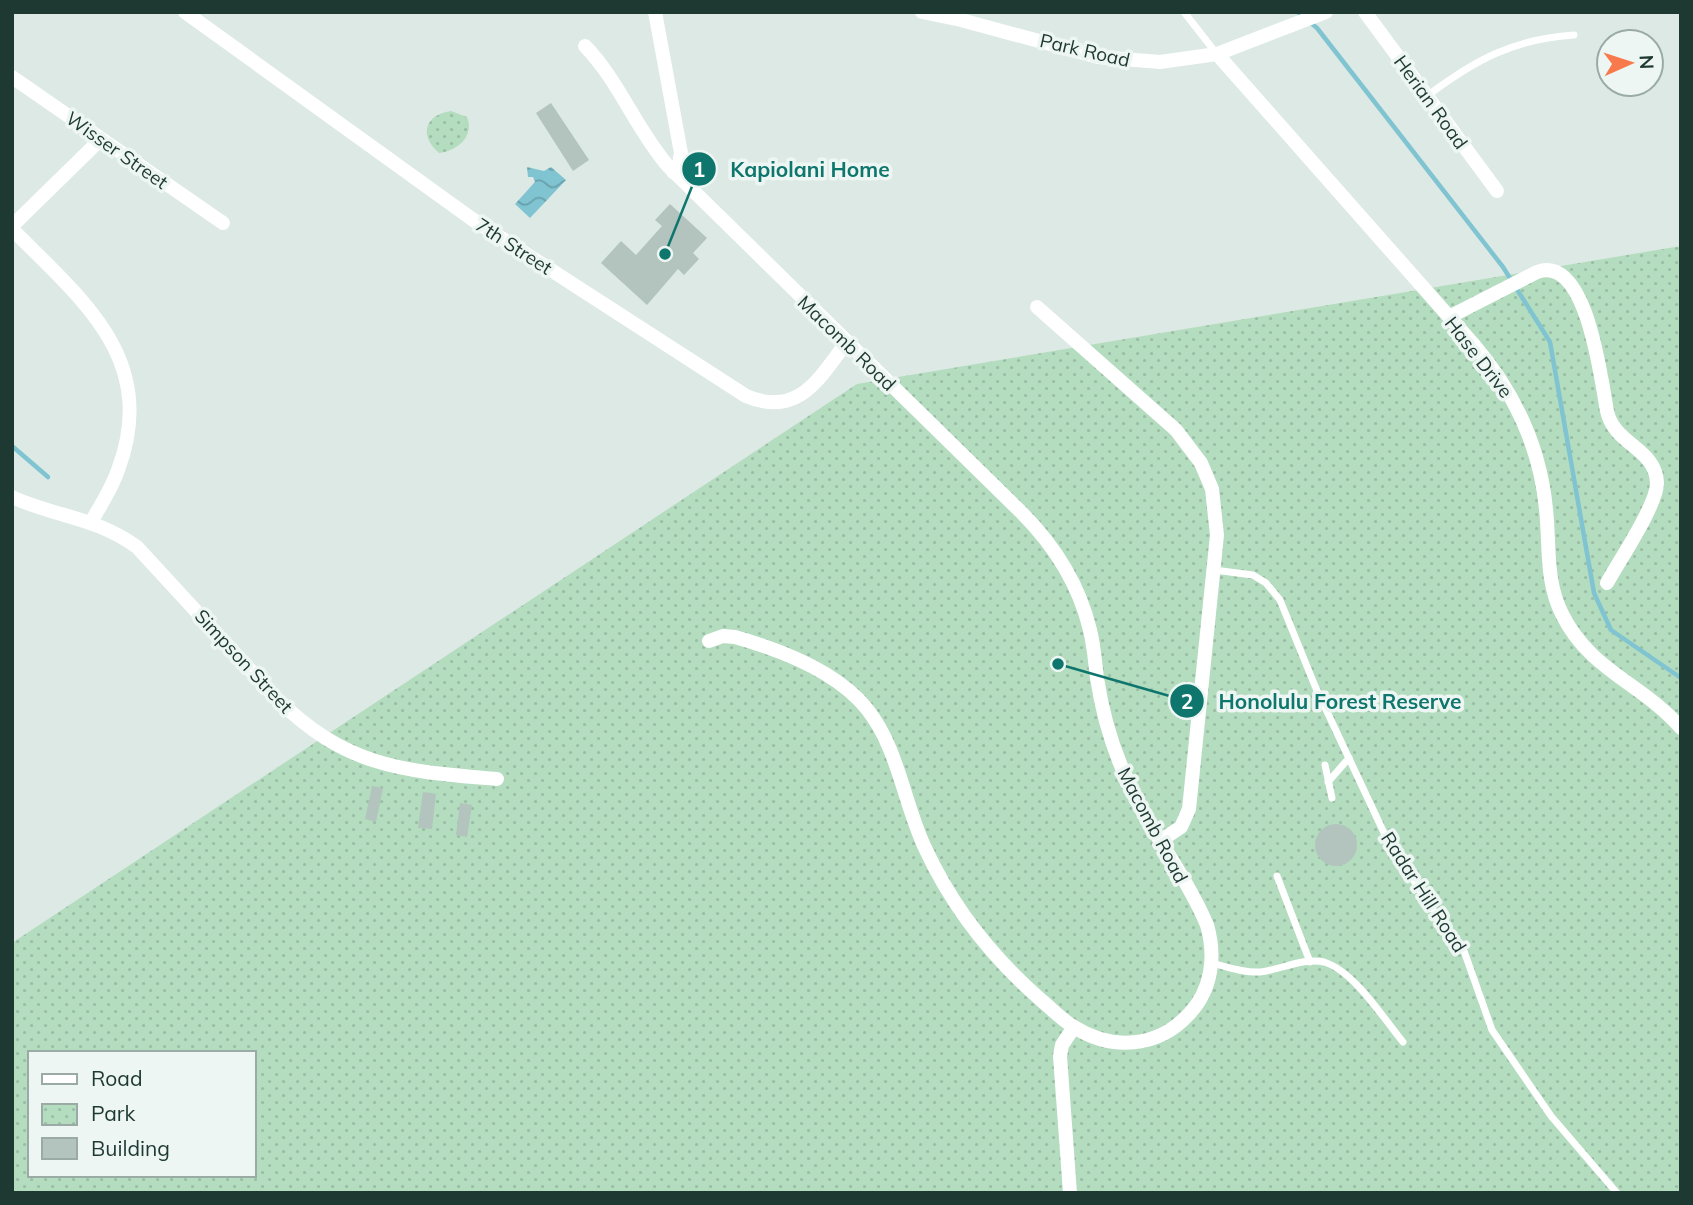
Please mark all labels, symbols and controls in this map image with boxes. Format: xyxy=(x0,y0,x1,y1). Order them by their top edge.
street label: Park Road xyxy=(1038,28,1132,72)
north arrow xyxy=(1595,28,1665,98)
street label: Herian Road xyxy=(1389,50,1473,154)
text: N xyxy=(1635,54,1659,70)
street label: Wisser Street xyxy=(61,106,173,194)
callout: Kapiolani Home xyxy=(681,148,904,190)
text: 1 xyxy=(693,156,705,182)
text: Kapiolani Home xyxy=(730,156,890,182)
street label: 7th Street xyxy=(471,212,557,280)
street label: Macomb Road xyxy=(793,290,901,396)
street label: Hase Drive xyxy=(1440,312,1518,402)
street label: Simpson Street xyxy=(190,604,298,718)
callout: Honolulu Forest Reserve xyxy=(1169,680,1475,722)
text: 2 xyxy=(1181,688,1193,714)
text: Honolulu Forest Reserve xyxy=(1219,688,1461,714)
street label: Macomb Road xyxy=(1113,763,1193,887)
street label: Radar Hill Road xyxy=(1376,827,1472,957)
legend xyxy=(28,1051,256,1177)
text: Road xyxy=(91,1065,142,1091)
text: Park xyxy=(91,1100,135,1126)
text: Building xyxy=(91,1135,170,1161)

